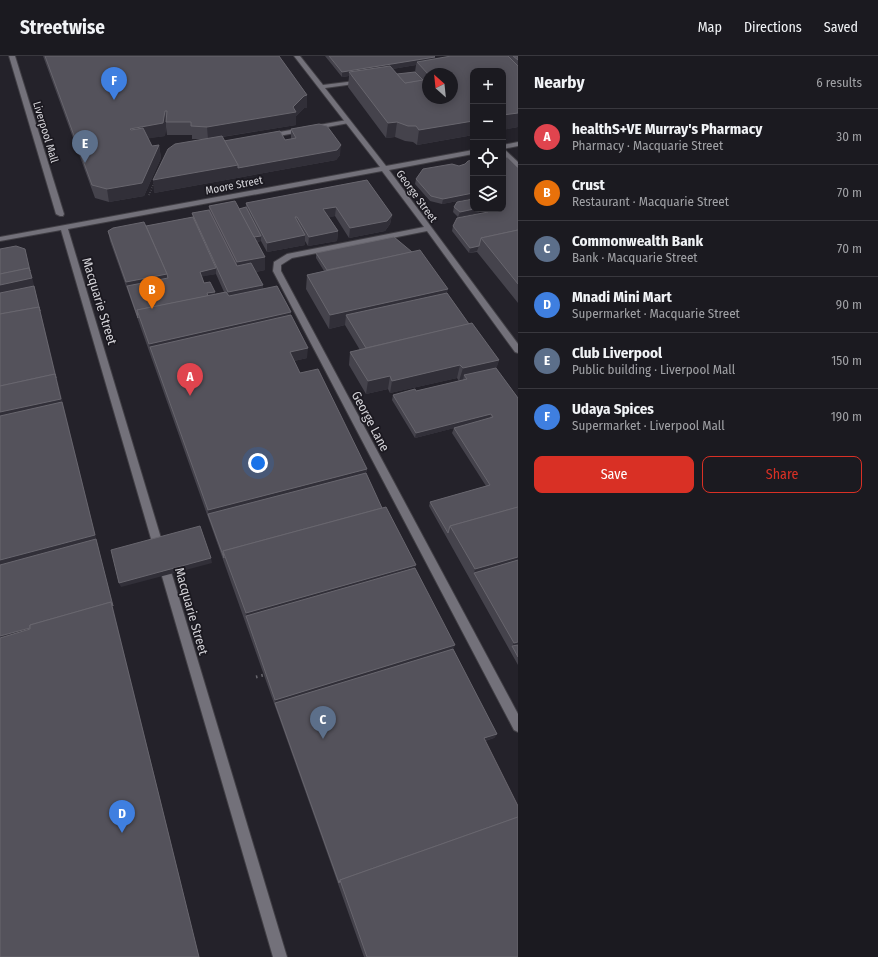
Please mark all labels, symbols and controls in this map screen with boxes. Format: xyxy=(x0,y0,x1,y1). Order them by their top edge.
text: Streetwise xyxy=(20,16,105,39)
text: Map xyxy=(698,19,722,36)
text: Directions xyxy=(744,19,802,36)
text: Saved xyxy=(824,19,858,36)
pin: F xyxy=(101,67,127,100)
north arrow xyxy=(422,68,458,104)
map controls xyxy=(470,68,506,212)
button: + xyxy=(470,68,506,104)
text: Nearby xyxy=(534,72,585,93)
text: 6 results xyxy=(816,75,862,90)
street label: Liverpool Mall xyxy=(30,100,61,165)
button: − xyxy=(470,104,506,140)
text: healthS+VE Murray's Pharmacy xyxy=(572,120,762,138)
text: A xyxy=(543,129,551,144)
text: 30 m xyxy=(836,129,862,144)
pin: E xyxy=(72,130,98,163)
text: Pharmacy · Macquarie Street xyxy=(572,138,723,153)
button: locate xyxy=(470,140,506,176)
street label: George Street xyxy=(393,168,440,225)
street label: Moore Street xyxy=(204,174,264,197)
button: layers xyxy=(470,176,506,212)
text: Crust xyxy=(572,176,605,194)
text: B xyxy=(543,185,551,200)
text: 70 m xyxy=(837,185,862,200)
text: Restaurant · Macquarie Street xyxy=(572,194,729,209)
text: Commonwealth Bank xyxy=(572,232,703,250)
text: C xyxy=(544,241,550,256)
text: 70 m xyxy=(837,241,862,256)
text: Bank · Macquarie Street xyxy=(572,250,698,265)
street label: Macquarie Street xyxy=(79,256,120,347)
pin: B xyxy=(139,276,165,309)
text: Mnadi Mini Mart xyxy=(572,288,672,306)
text: D xyxy=(543,297,551,312)
text: 90 m xyxy=(836,297,862,312)
text: Supermarket · Macquarie Street xyxy=(572,306,740,321)
text: Club Liverpool xyxy=(572,344,662,362)
text: E xyxy=(544,353,550,368)
text: 150 m xyxy=(831,353,862,368)
text: Public building · Liverpool Mall xyxy=(572,362,735,377)
pin: A xyxy=(177,363,203,396)
street label: George Lane xyxy=(348,389,393,454)
text: Udaya Spices xyxy=(572,400,654,418)
text: F xyxy=(544,409,550,424)
text: 190 m xyxy=(831,409,862,424)
text: Supermarket · Liverpool Mall xyxy=(572,418,725,433)
your location xyxy=(248,453,268,473)
button: Save xyxy=(534,456,694,493)
button: Share xyxy=(702,456,862,493)
street label: Macquarie Street xyxy=(172,566,211,657)
pin: C xyxy=(310,706,336,739)
pin: D xyxy=(109,800,135,833)

